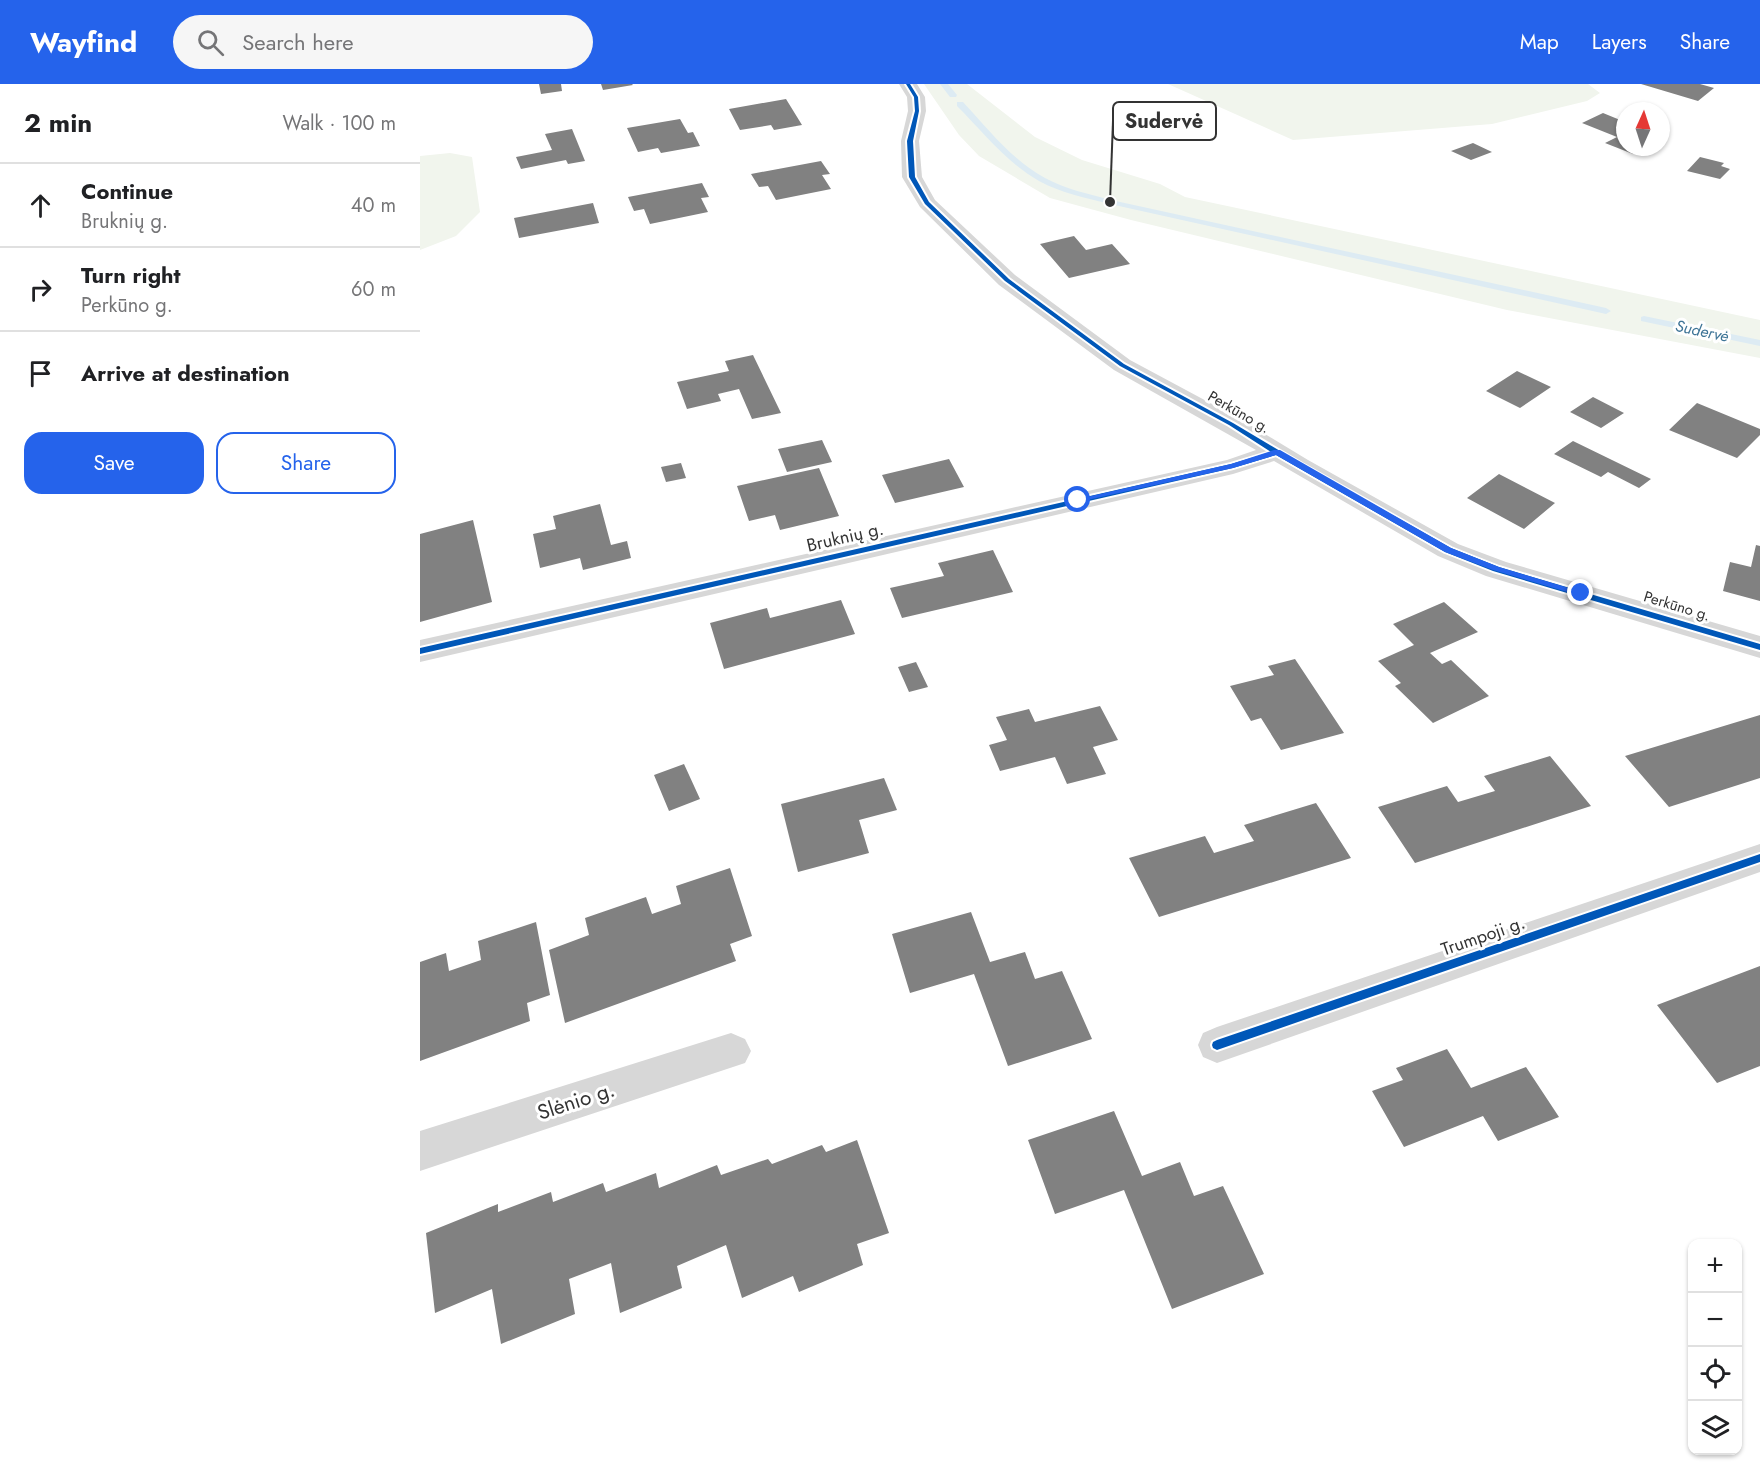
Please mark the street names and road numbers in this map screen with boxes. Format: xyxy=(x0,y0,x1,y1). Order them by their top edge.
street label: Perkūno g. xyxy=(1204,385,1274,439)
street label: Bruknių g. xyxy=(804,516,886,558)
street label: Perkūno g. xyxy=(1641,585,1713,627)
street label: Trumpoji g. xyxy=(1438,910,1528,962)
street label: Slėnio g. xyxy=(533,1074,619,1128)

